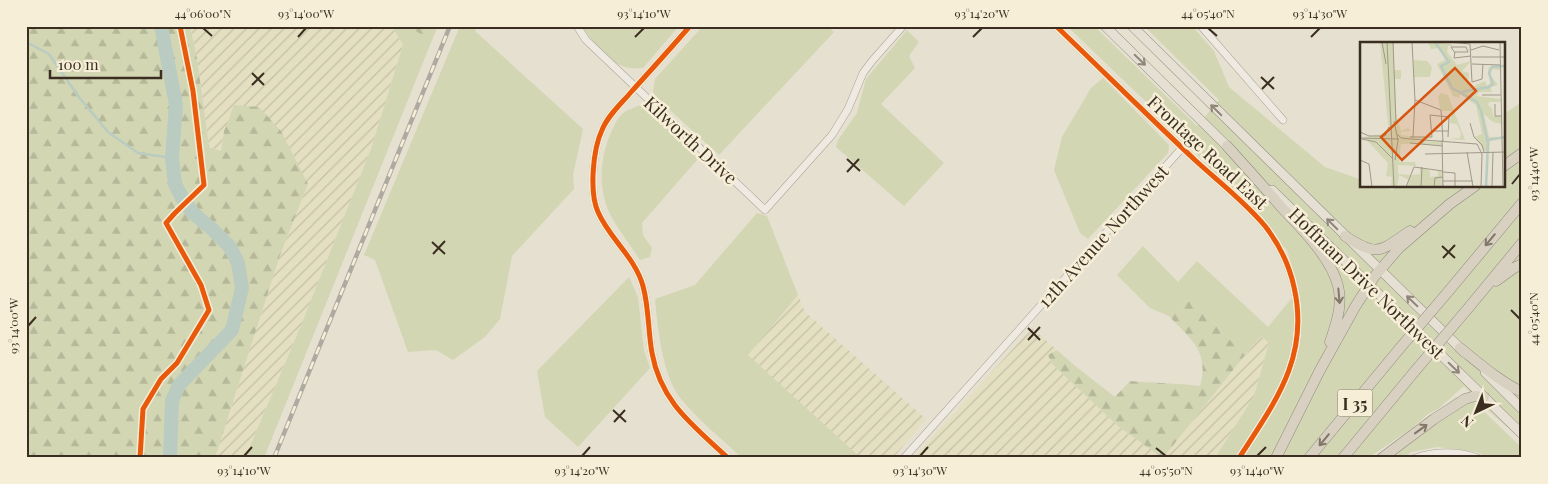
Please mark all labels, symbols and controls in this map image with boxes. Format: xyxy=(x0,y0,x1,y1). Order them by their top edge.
text: 44°06'00"N xyxy=(175,5,232,21)
text: 93°14'00"W xyxy=(278,5,334,21)
text: 93°14'10"W xyxy=(617,5,671,21)
text: 93°14'20"W xyxy=(955,5,1010,21)
text: 44°05'40"N xyxy=(1181,5,1235,21)
text: 93°14'30"W xyxy=(1293,5,1347,21)
inset map xyxy=(1360,42,1506,188)
scale bar xyxy=(50,48,161,80)
text: 100 m xyxy=(58,54,99,74)
one-way arrow xyxy=(1134,54,1146,67)
street label: Frontage Road East xyxy=(1143,90,1274,215)
street label: Kilworth Drive xyxy=(639,91,743,189)
one-way arrow xyxy=(1210,104,1223,116)
text: 93°14'40"W xyxy=(1525,147,1541,201)
street label: 12th Avenue Northwest xyxy=(1032,159,1174,312)
street label: Hoffman Drive Northwest xyxy=(1284,202,1451,364)
one-way arrow xyxy=(1326,218,1338,230)
one-way arrow xyxy=(1485,233,1496,246)
one-way arrow xyxy=(1334,287,1343,303)
text: 44°05'40"N xyxy=(1525,292,1541,346)
one-way arrow xyxy=(1406,295,1418,307)
text: 93°14'00"W xyxy=(5,298,21,354)
one-way arrow xyxy=(1448,362,1461,374)
north arrow xyxy=(1450,386,1500,436)
road number: I 35 xyxy=(1338,389,1372,416)
text: N xyxy=(1457,411,1477,432)
one-way arrow xyxy=(1414,424,1428,434)
one-way arrow xyxy=(1319,433,1330,446)
text: 93°14'10"W xyxy=(217,462,271,478)
text: 93°14'20"W xyxy=(555,462,610,478)
text: 93°14'30"W xyxy=(893,462,947,478)
text: 44°05'50"N xyxy=(1139,462,1193,478)
text: 93°14'40"W xyxy=(1230,462,1284,478)

